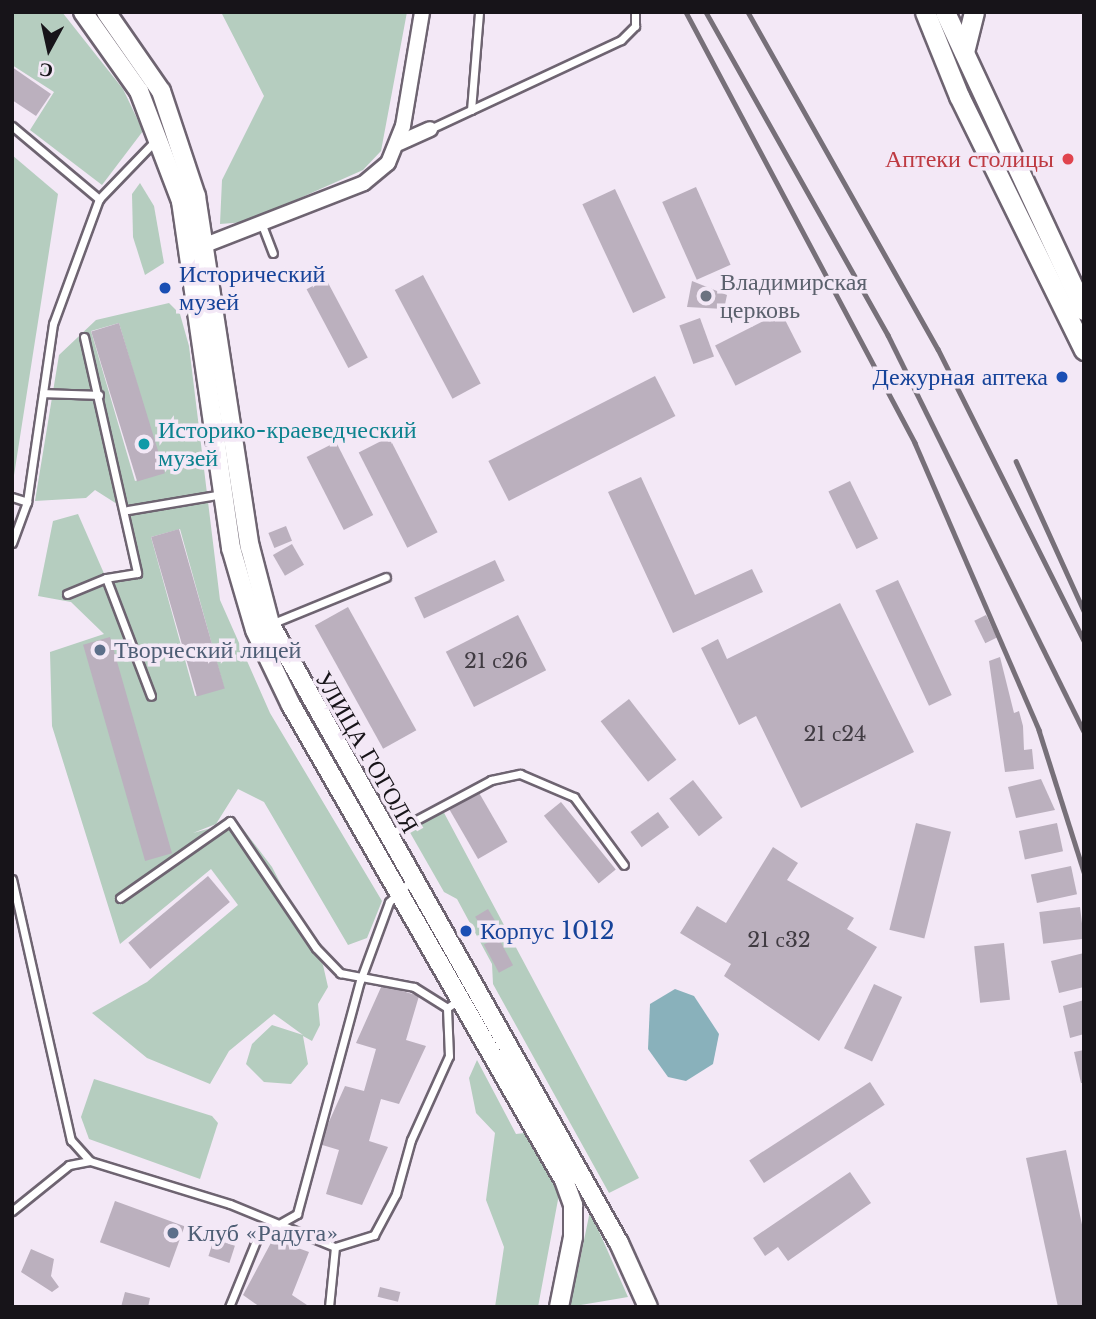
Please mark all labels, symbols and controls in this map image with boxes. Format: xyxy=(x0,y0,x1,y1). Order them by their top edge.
north arrow xyxy=(14,14,84,84)
text: С xyxy=(38,58,54,83)
place label: Аптеки столицы xyxy=(885,145,1054,173)
marker: Аптеки столицы xyxy=(1060,151,1076,167)
place label: Исторический музей xyxy=(179,260,325,316)
place label: Владимирская церковь xyxy=(720,268,867,324)
marker: Исторический музей xyxy=(157,280,173,296)
marker: Владимирская церковь xyxy=(698,288,714,304)
place label: Дежурная аптека xyxy=(872,363,1048,391)
marker: Дежурная аптека xyxy=(1054,369,1070,385)
place label: Историко-краеведческий музей xyxy=(158,416,417,472)
marker: Историко-краеведческий музей xyxy=(136,436,152,452)
place label: Творческий лицей xyxy=(114,636,301,664)
marker: Творческий лицей xyxy=(92,642,108,658)
house number: 21 с26 xyxy=(464,648,528,674)
street label: УЛИЦА ГОГОЛЯ xyxy=(309,666,425,838)
house number: 21 с24 xyxy=(804,721,866,747)
place label: Корпус 1012 xyxy=(480,917,615,945)
marker: Корпус 1012 xyxy=(458,923,474,939)
house number: 21 с32 xyxy=(747,927,811,953)
place label: Клуб «Радуга» xyxy=(187,1219,338,1247)
marker: Клуб «Радуга» xyxy=(165,1225,181,1241)

